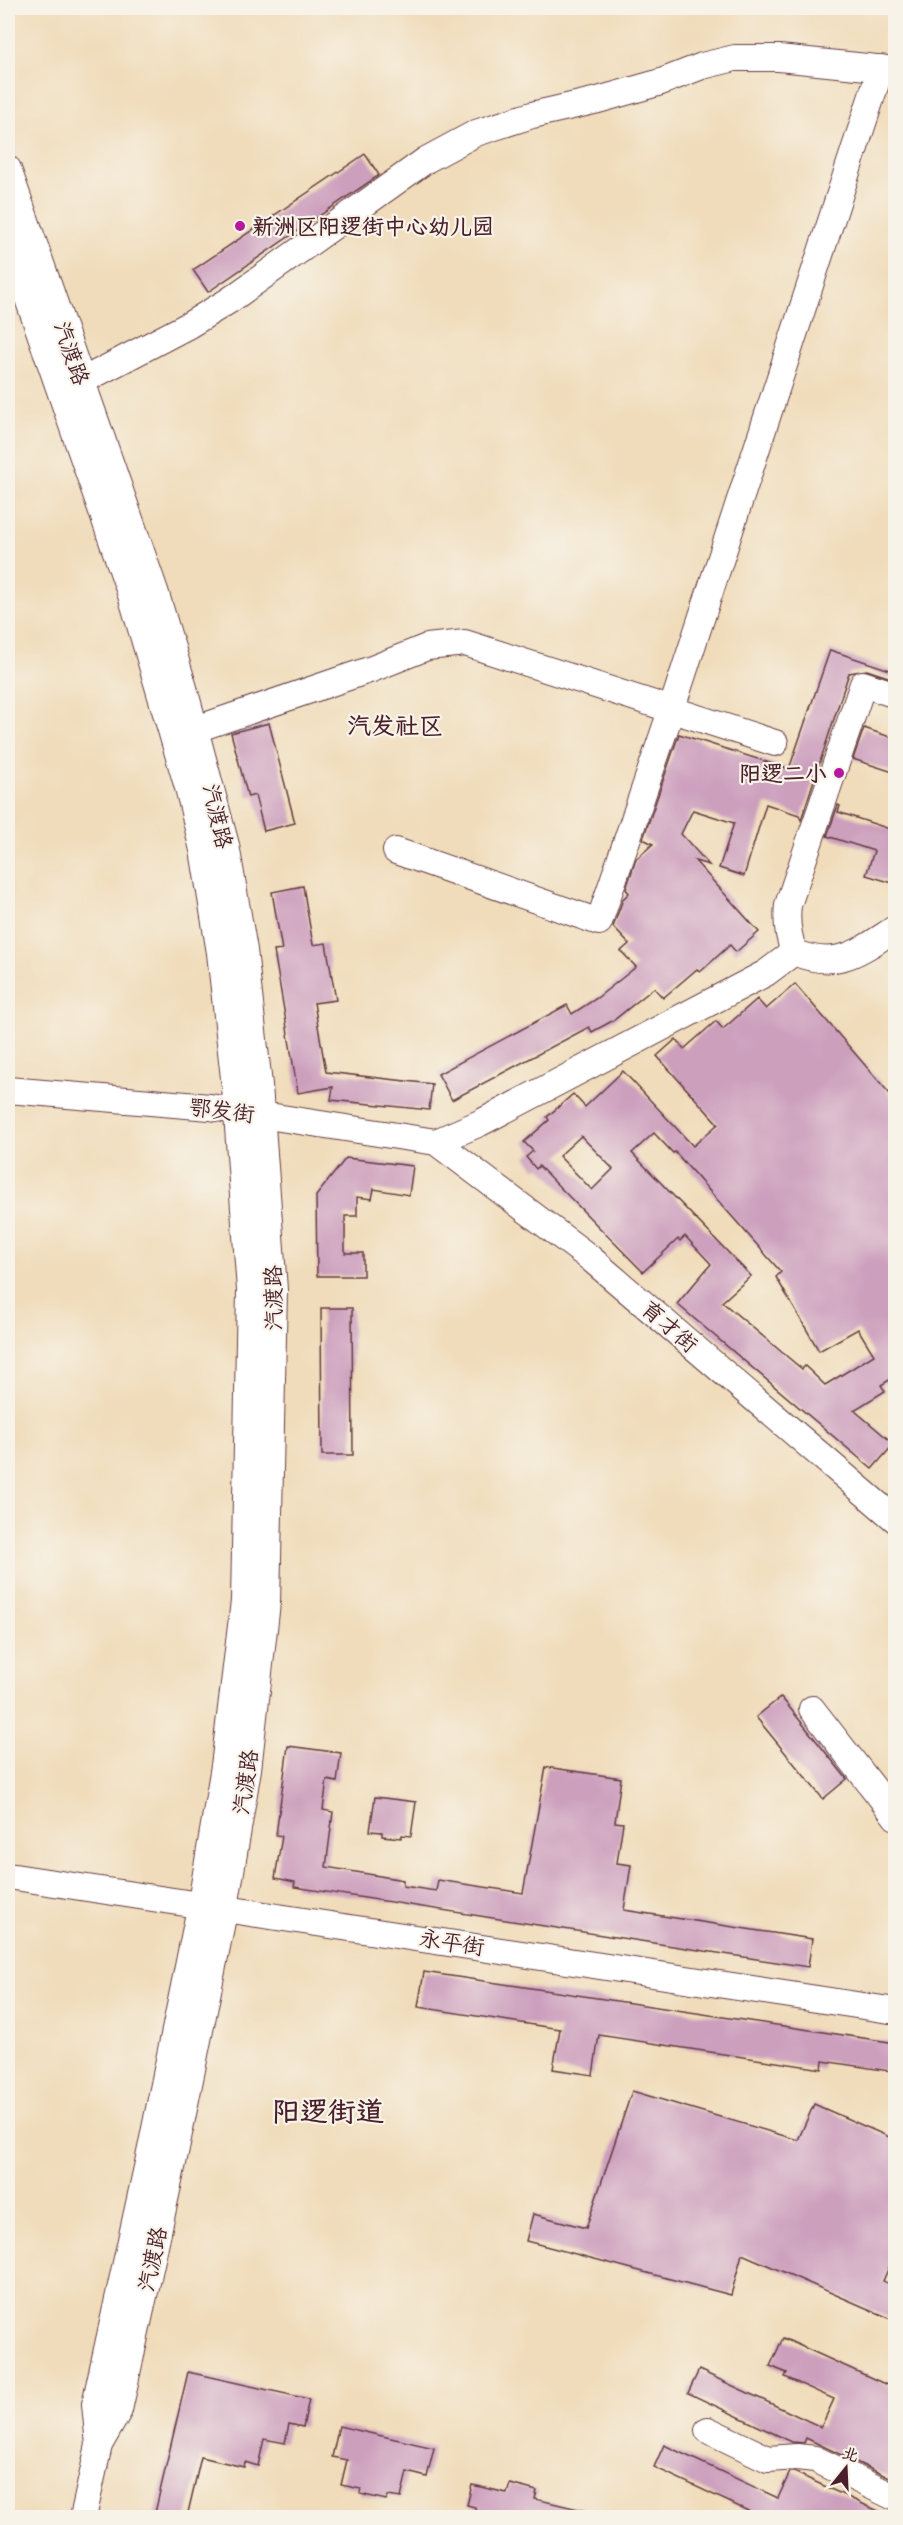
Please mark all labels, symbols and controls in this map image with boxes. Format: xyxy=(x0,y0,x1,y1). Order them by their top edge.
place label: 新洲区阳逻街中心幼儿园 xyxy=(252,213,494,240)
marker: 新洲区阳逻街中心幼儿园 xyxy=(233,219,247,233)
street label: 汽渡路 xyxy=(48,318,95,389)
district label: 汽发社区 xyxy=(347,711,443,740)
place label: 阳逻二小 xyxy=(739,760,827,787)
marker: 阳逻二小 xyxy=(832,766,846,780)
street label: 汽渡路 xyxy=(197,781,238,851)
street label: 鄂发街 xyxy=(188,1093,256,1128)
street label: 汽渡路 xyxy=(259,1265,288,1331)
street label: 育才街 xyxy=(636,1295,703,1358)
street label: 汽渡路 xyxy=(228,1748,263,1817)
street label: 永平街 xyxy=(417,1924,487,1961)
district label: 阳逻街道 xyxy=(272,2094,384,2128)
street label: 汽渡路 xyxy=(132,2224,173,2294)
north arrow xyxy=(816,2438,876,2498)
text: 北 xyxy=(840,2443,861,2466)

